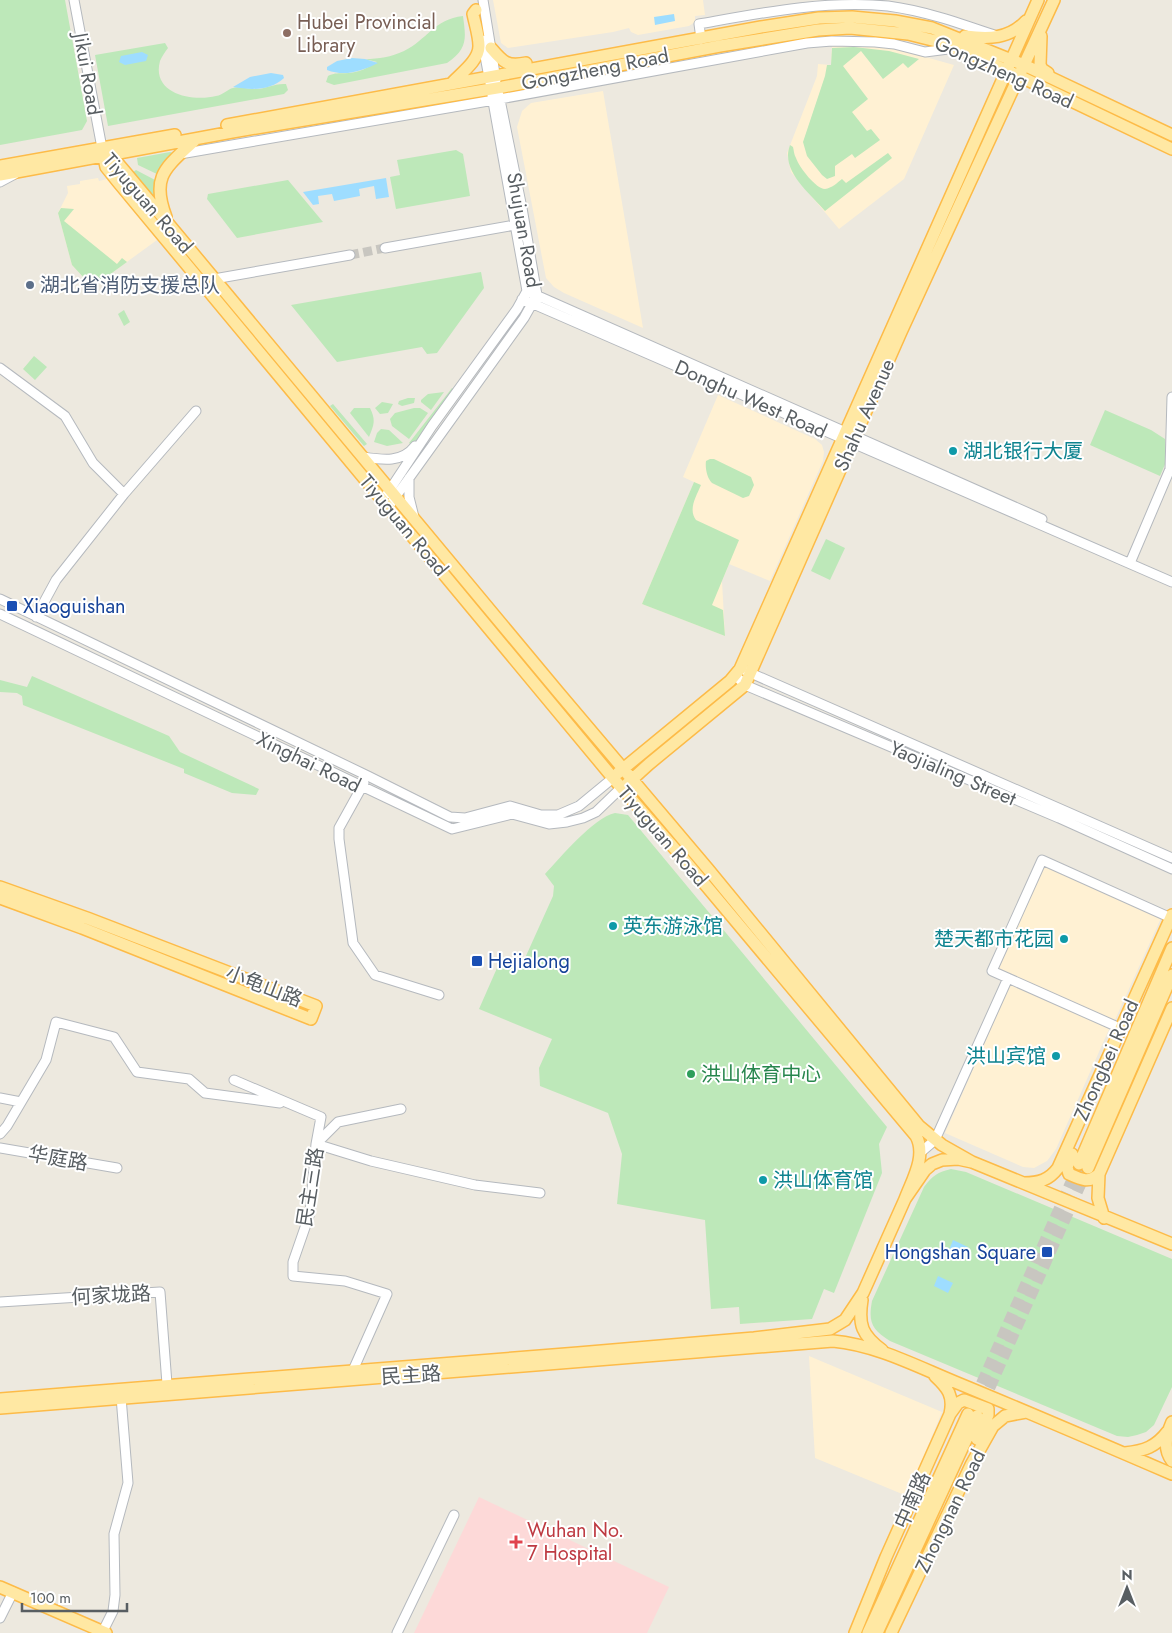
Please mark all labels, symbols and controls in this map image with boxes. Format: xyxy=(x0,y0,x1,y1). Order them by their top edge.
place label: Hubei Provincial Library xyxy=(297,8,436,60)
marker: Hubei Provincial Library xyxy=(281,27,293,39)
street label: Jikui Road xyxy=(65,28,109,118)
street label: Gongzheng Road xyxy=(930,29,1078,116)
street label: Gongzheng Road xyxy=(519,41,671,98)
street label: Tiyuguan Road xyxy=(96,147,200,260)
street label: Shujuan Road xyxy=(499,170,548,290)
place label: 湖北省消防支援总队 xyxy=(40,271,220,300)
marker: 湖北省消防支援总队 xyxy=(24,279,36,291)
street label: Donghu West Road xyxy=(670,353,832,446)
street label: Shahu Avenue xyxy=(827,354,902,476)
place label: 湖北银行大厦 xyxy=(963,437,1083,466)
marker: 湖北银行大厦 xyxy=(947,445,959,457)
street label: Tiyuguan Road xyxy=(352,468,455,583)
place label: Xiaoguishan xyxy=(23,592,126,621)
marker: Xiaoguishan xyxy=(5,599,19,613)
street label: Xinghai Road xyxy=(252,725,366,800)
street label: Yaojialing Street xyxy=(885,734,1021,813)
street label: Tiyuguan Road xyxy=(611,780,715,893)
place label: 英东游泳馆 xyxy=(623,912,723,941)
marker: 英东游泳馆 xyxy=(607,920,619,932)
place label: 楚天都市花园 xyxy=(934,925,1054,954)
marker: 楚天都市花园 xyxy=(1058,933,1070,945)
place label: Hejialong xyxy=(488,947,570,976)
marker: Hejialong xyxy=(470,954,484,968)
street label: 小龟山路 xyxy=(221,959,306,1014)
street label: Zhongbei Road xyxy=(1067,995,1146,1126)
place label: 洪山宾馆 xyxy=(966,1042,1046,1071)
marker: 洪山宾馆 xyxy=(1050,1050,1062,1062)
place label: 洪山体育中心 xyxy=(701,1060,821,1089)
marker: 洪山体育中心 xyxy=(685,1068,697,1080)
street label: 华庭路 xyxy=(26,1139,90,1178)
street label: 民主三路 xyxy=(290,1145,331,1229)
place label: 洪山体育馆 xyxy=(773,1166,873,1195)
marker: 洪山体育馆 xyxy=(757,1174,769,1186)
place label: Hongshan Square xyxy=(885,1238,1036,1267)
marker: Hongshan Square xyxy=(1040,1245,1054,1259)
street label: 何家垅路 xyxy=(70,1279,152,1312)
street label: 民主路 xyxy=(380,1359,442,1392)
street label: Zhongnan Road xyxy=(908,1445,993,1578)
street label: 中南路 xyxy=(887,1467,938,1534)
place label: Wuhan No. 7 Hospital xyxy=(527,1516,624,1568)
marker: Wuhan No. 7 Hospital xyxy=(509,1535,523,1549)
north arrow xyxy=(1102,1563,1152,1613)
text: N xyxy=(1121,1565,1133,1585)
scale bar xyxy=(22,1580,128,1612)
text: 100 m xyxy=(30,1587,71,1609)

